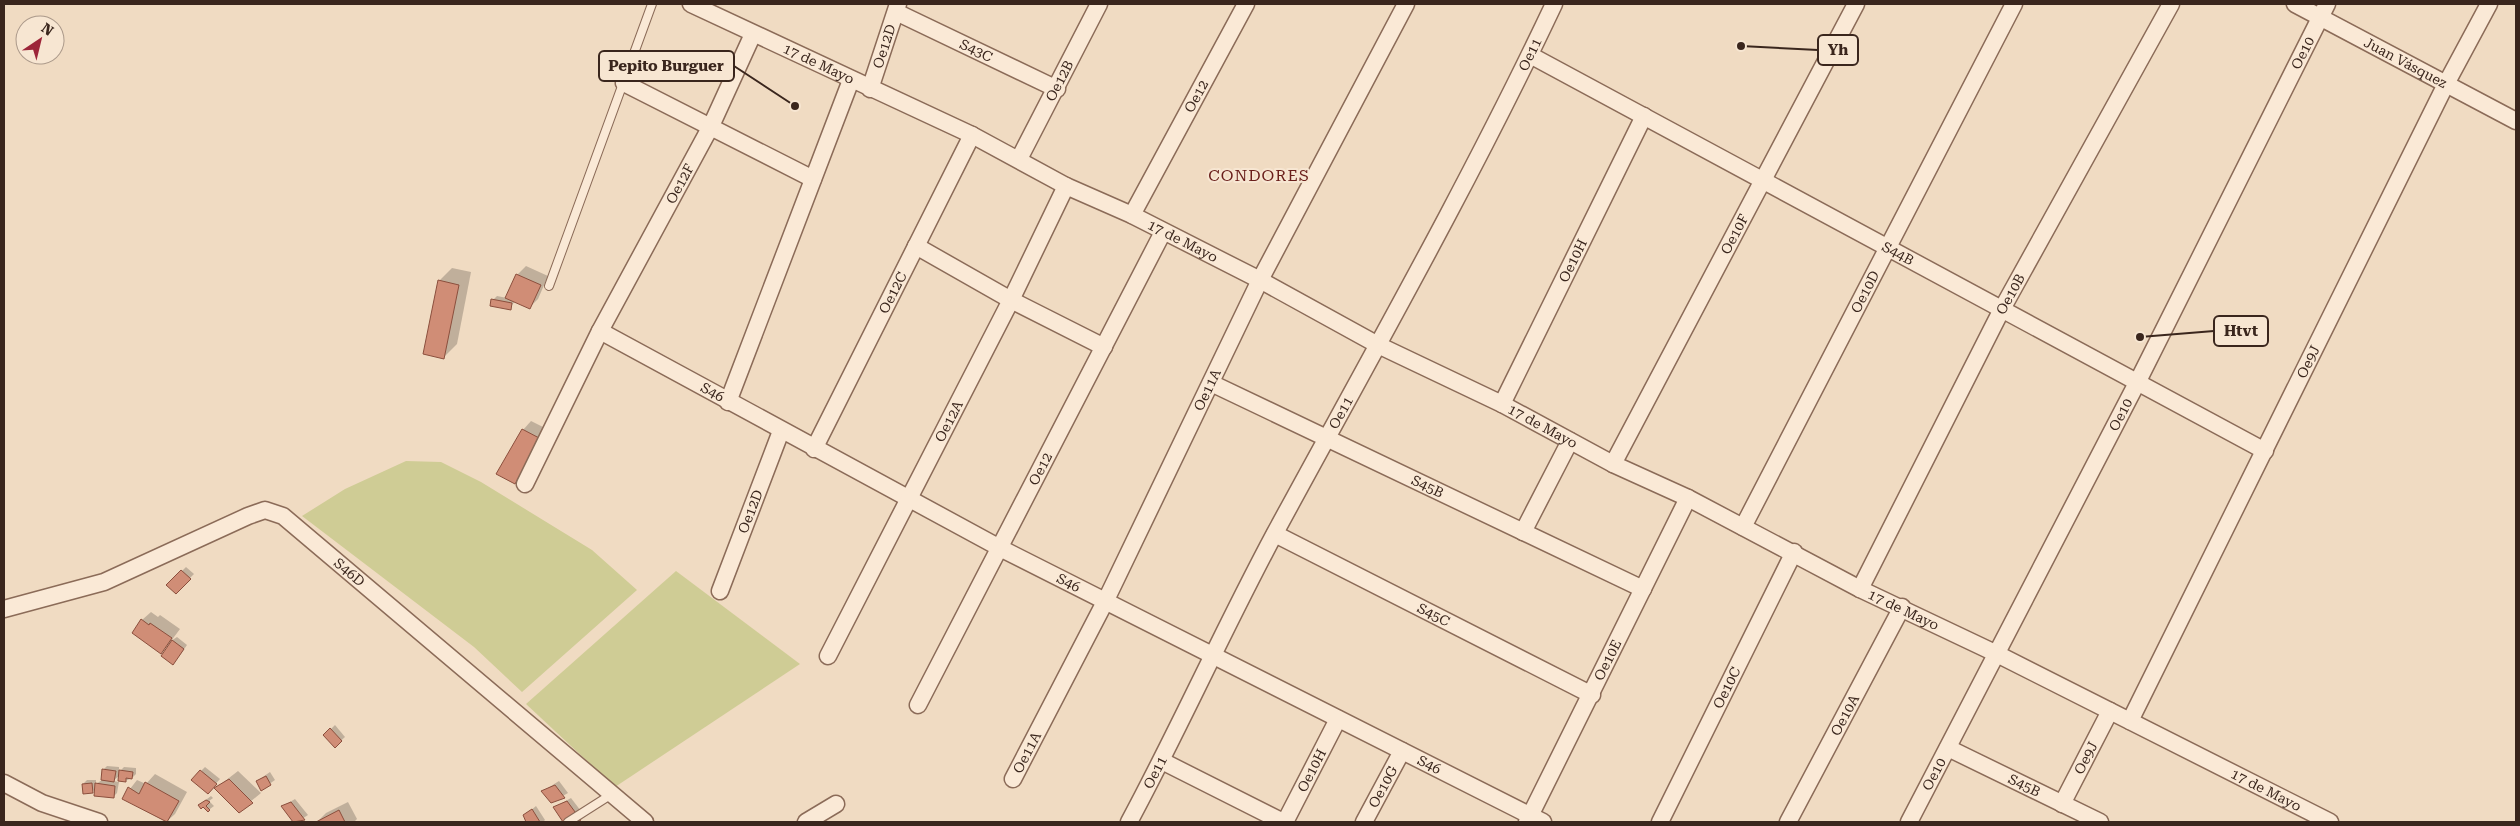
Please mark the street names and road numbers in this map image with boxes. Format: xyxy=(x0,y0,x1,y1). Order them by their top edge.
street label: Oe12D xyxy=(869,22,899,70)
street label: Oe10 xyxy=(2288,34,2317,72)
street label: Juan Vásquez xyxy=(2361,34,2450,91)
street label: Oe11 xyxy=(1515,35,1545,73)
street label: S43C xyxy=(957,36,995,65)
street label: 17 de Mayo xyxy=(781,40,857,87)
street label: Oe12B xyxy=(1042,58,1077,104)
street label: Oe12 xyxy=(1181,77,1211,115)
street label: Oe12F xyxy=(663,161,697,206)
street label: Oe10F xyxy=(1717,211,1752,257)
street label: 17 de Mayo xyxy=(1145,216,1220,265)
street label: Oe10H xyxy=(1555,236,1590,285)
street label: S44B xyxy=(1879,238,1917,268)
street label: Oe10D xyxy=(1847,268,1883,316)
street label: Oe12C xyxy=(875,269,910,316)
street label: Oe10B xyxy=(1993,271,2028,317)
street label: Oe9J xyxy=(2293,343,2323,381)
street label: Oe11A xyxy=(1190,366,1224,413)
street label: S46 xyxy=(698,379,727,405)
street label: Oe11 xyxy=(1325,394,1356,432)
street label: Oe10 xyxy=(2105,395,2136,434)
street label: Oe12A xyxy=(931,398,966,445)
street label: 17 de Mayo xyxy=(1505,401,1580,451)
street label: Oe12 xyxy=(1025,450,1055,488)
street label: S45B xyxy=(1409,472,1446,501)
street label: Oe12D xyxy=(735,487,766,536)
street label: S46D xyxy=(331,555,368,590)
street label: S46 xyxy=(1054,570,1083,595)
street label: 17 de Mayo xyxy=(1866,586,1942,633)
street label: S45C xyxy=(1415,600,1453,630)
street label: Oe10E xyxy=(1591,637,1624,683)
street label: Oe10C xyxy=(1710,664,1744,711)
street label: Oe10A xyxy=(1827,692,1862,738)
street label: Oe11A xyxy=(1010,729,1044,776)
street label: Oe9J xyxy=(2071,739,2101,777)
street label: Oe10H xyxy=(1294,746,1329,795)
street label: S46 xyxy=(1415,752,1444,777)
street label: Oe11 xyxy=(1140,753,1170,791)
street label: Oe10 xyxy=(1919,755,1949,793)
street label: Oe10G xyxy=(1365,763,1401,811)
street label: 17 de Mayo xyxy=(2228,765,2304,814)
street label: S45B xyxy=(2006,771,2043,800)

